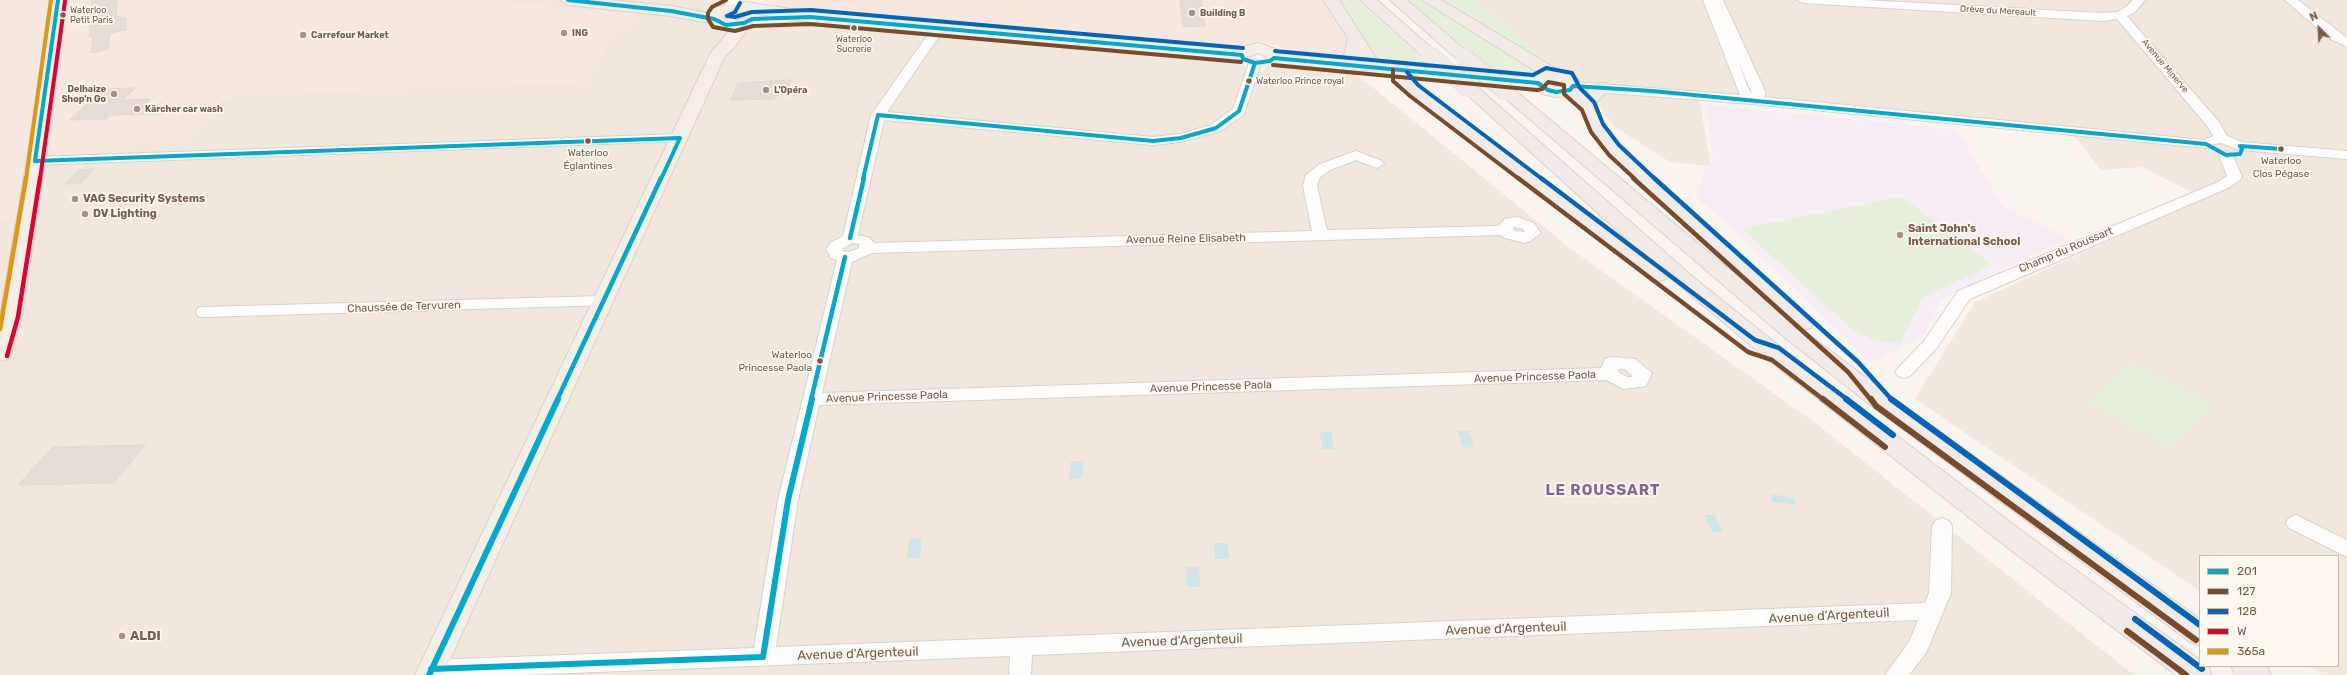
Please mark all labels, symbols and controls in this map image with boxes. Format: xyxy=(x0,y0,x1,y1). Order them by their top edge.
street label: Drève du Mereault xyxy=(1960,4,2036,18)
place label: Waterloo Petit Paris xyxy=(70,5,113,26)
marker: Building B xyxy=(1187,8,1197,18)
place label: Building B xyxy=(1200,8,1245,18)
north arrow xyxy=(2299,8,2339,48)
text: N xyxy=(2308,9,2320,24)
marker: Waterloo Petit Paris xyxy=(58,10,68,20)
marker: Waterloo Sucrerie xyxy=(849,23,859,33)
marker: ING xyxy=(559,28,569,38)
place label: ING xyxy=(572,28,588,38)
marker: Carrefour Market xyxy=(298,30,308,40)
place label: Carrefour Market xyxy=(311,30,389,40)
place label: Waterloo Sucrerie xyxy=(836,34,872,55)
street label: Avenue Minerve xyxy=(2139,37,2191,95)
marker: Waterloo Prince royal xyxy=(1244,76,1254,86)
place label: Waterloo Prince royal xyxy=(1256,76,1344,86)
place label: Delhaize Shop'n Go xyxy=(61,84,106,105)
marker: L'Opéra xyxy=(761,85,771,95)
place label: L'Opéra xyxy=(774,85,807,95)
marker: Delhaize Shop'n Go xyxy=(109,89,119,99)
marker: Kärcher car wash xyxy=(132,104,142,114)
place label: Kärcher car wash xyxy=(145,104,223,114)
marker: Waterloo Églantines xyxy=(583,136,593,146)
marker: Waterloo Clos Pégase xyxy=(2276,144,2286,154)
place label: Waterloo Églantines xyxy=(563,147,613,170)
place label: Waterloo Clos Pégase xyxy=(2253,155,2309,178)
place label: VAG Security Systems xyxy=(83,192,205,206)
marker: VAG Security Systems xyxy=(70,194,80,204)
place label: DV Lighting xyxy=(93,207,157,221)
marker: DV Lighting xyxy=(80,209,90,219)
place label: Saint John's International School xyxy=(1908,222,2020,248)
street label: Champ du Roussart xyxy=(2017,224,2115,276)
marker: Saint John's International School xyxy=(1895,230,1905,240)
street label: Avenue Reine Elisabeth xyxy=(1126,231,1246,247)
street label: Chaussée de Tervuren xyxy=(347,298,461,316)
place label: Waterloo Princesse Paola xyxy=(738,349,812,372)
marker: Waterloo Princesse Paola xyxy=(815,356,825,366)
street label: Avenue Princesse Paola xyxy=(1474,368,1596,386)
street label: Avenue Princesse Paola xyxy=(1150,378,1272,396)
street label: Avenue Princesse Paola xyxy=(826,388,948,406)
district label: LE ROUSSART xyxy=(1546,482,1660,500)
legend xyxy=(2199,555,2339,667)
text: 201 xyxy=(2237,564,2257,578)
text: 127 xyxy=(2237,584,2255,598)
text: 128 xyxy=(2237,604,2257,618)
street label: Avenue d'Argenteuil xyxy=(1768,605,1890,627)
street label: Avenue d'Argenteuil xyxy=(1445,619,1567,639)
text: W xyxy=(2237,624,2247,638)
place label: ALDI xyxy=(130,628,161,644)
marker: ALDI xyxy=(117,631,127,641)
street label: Avenue d'Argenteuil xyxy=(1121,631,1243,651)
street label: Avenue d'Argenteuil xyxy=(797,644,919,664)
text: 365a xyxy=(2237,644,2265,658)

